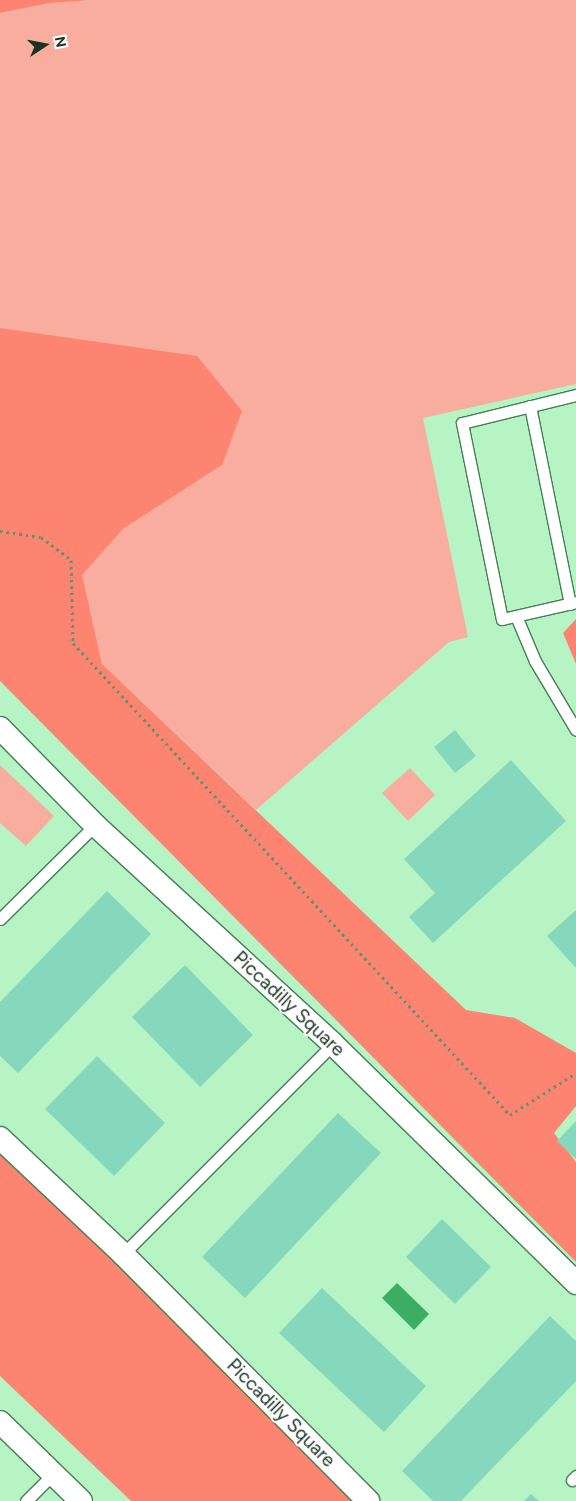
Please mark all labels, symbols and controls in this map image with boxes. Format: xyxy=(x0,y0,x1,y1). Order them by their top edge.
north arrow xyxy=(20,20,70,70)
text: N xyxy=(51,35,70,49)
street label: Piccadilly Square xyxy=(229,947,349,1061)
street label: Piccadilly Square xyxy=(222,1354,340,1472)

